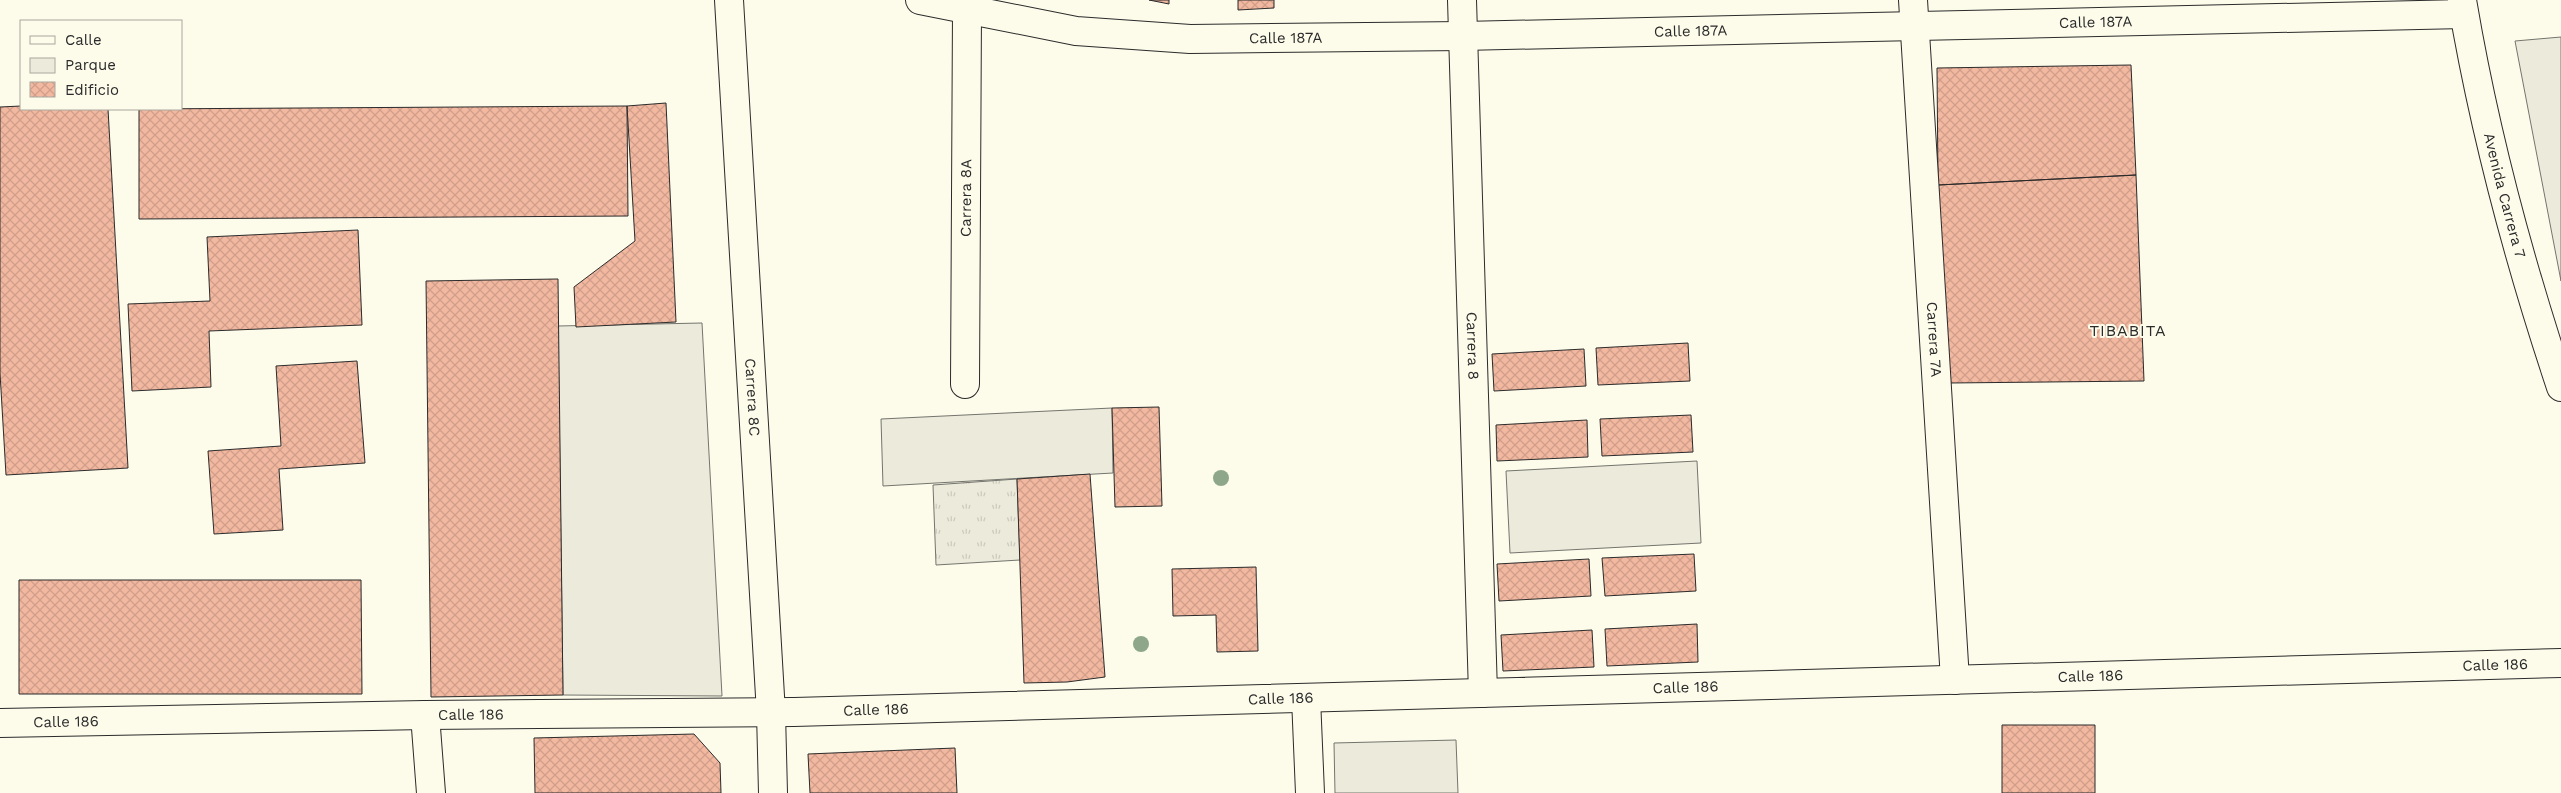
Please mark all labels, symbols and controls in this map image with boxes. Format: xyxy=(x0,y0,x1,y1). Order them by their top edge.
street label: Calle 187A xyxy=(2059,12,2133,32)
legend xyxy=(20,20,182,110)
street label: Calle 187A xyxy=(1654,21,1728,41)
street label: Calle 187A xyxy=(1249,29,1323,47)
text: Calle xyxy=(65,31,102,49)
text: Parque xyxy=(65,56,116,74)
text: Edificio xyxy=(65,81,119,99)
street label: Avenida Carrera 7 xyxy=(2480,131,2530,260)
street label: Carrera 8A xyxy=(957,159,975,237)
street label: Carrera 7A xyxy=(1923,301,1945,378)
street label: Carrera 8 xyxy=(1462,312,1483,380)
district label: TIBABITA xyxy=(2089,321,2167,340)
street label: Carrera 8C xyxy=(741,358,764,437)
street label: Calle 186 xyxy=(2462,655,2528,675)
street label: Calle 186 xyxy=(2057,666,2124,686)
street label: Calle 186 xyxy=(1652,677,1719,697)
street label: Calle 186 xyxy=(1248,689,1314,708)
street label: Calle 186 xyxy=(843,700,909,720)
street label: Calle 186 xyxy=(438,705,504,724)
street label: Calle 186 xyxy=(33,712,99,731)

